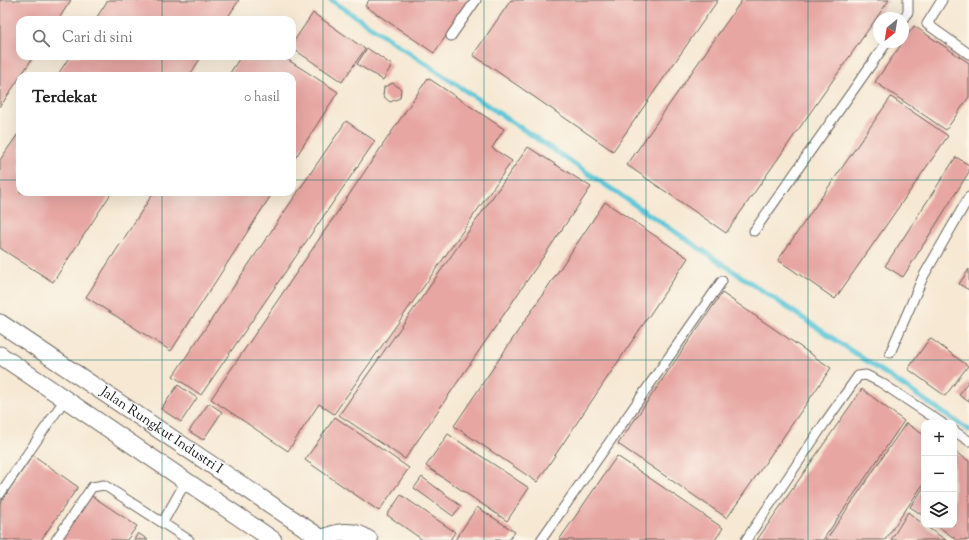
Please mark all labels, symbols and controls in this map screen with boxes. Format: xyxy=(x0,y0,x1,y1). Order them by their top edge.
north arrow xyxy=(873,12,909,48)
search box xyxy=(16,16,296,60)
icon: search xyxy=(30,27,52,49)
text: Cari di sini xyxy=(62,28,133,49)
text: Terdekat xyxy=(32,86,97,110)
text: 0 hasil xyxy=(244,89,280,107)
street label: Jalan Rungkut Industri I xyxy=(95,382,227,480)
map controls xyxy=(921,420,957,528)
button: + xyxy=(921,420,957,456)
button: − xyxy=(921,456,957,492)
button: layers xyxy=(921,492,957,528)

